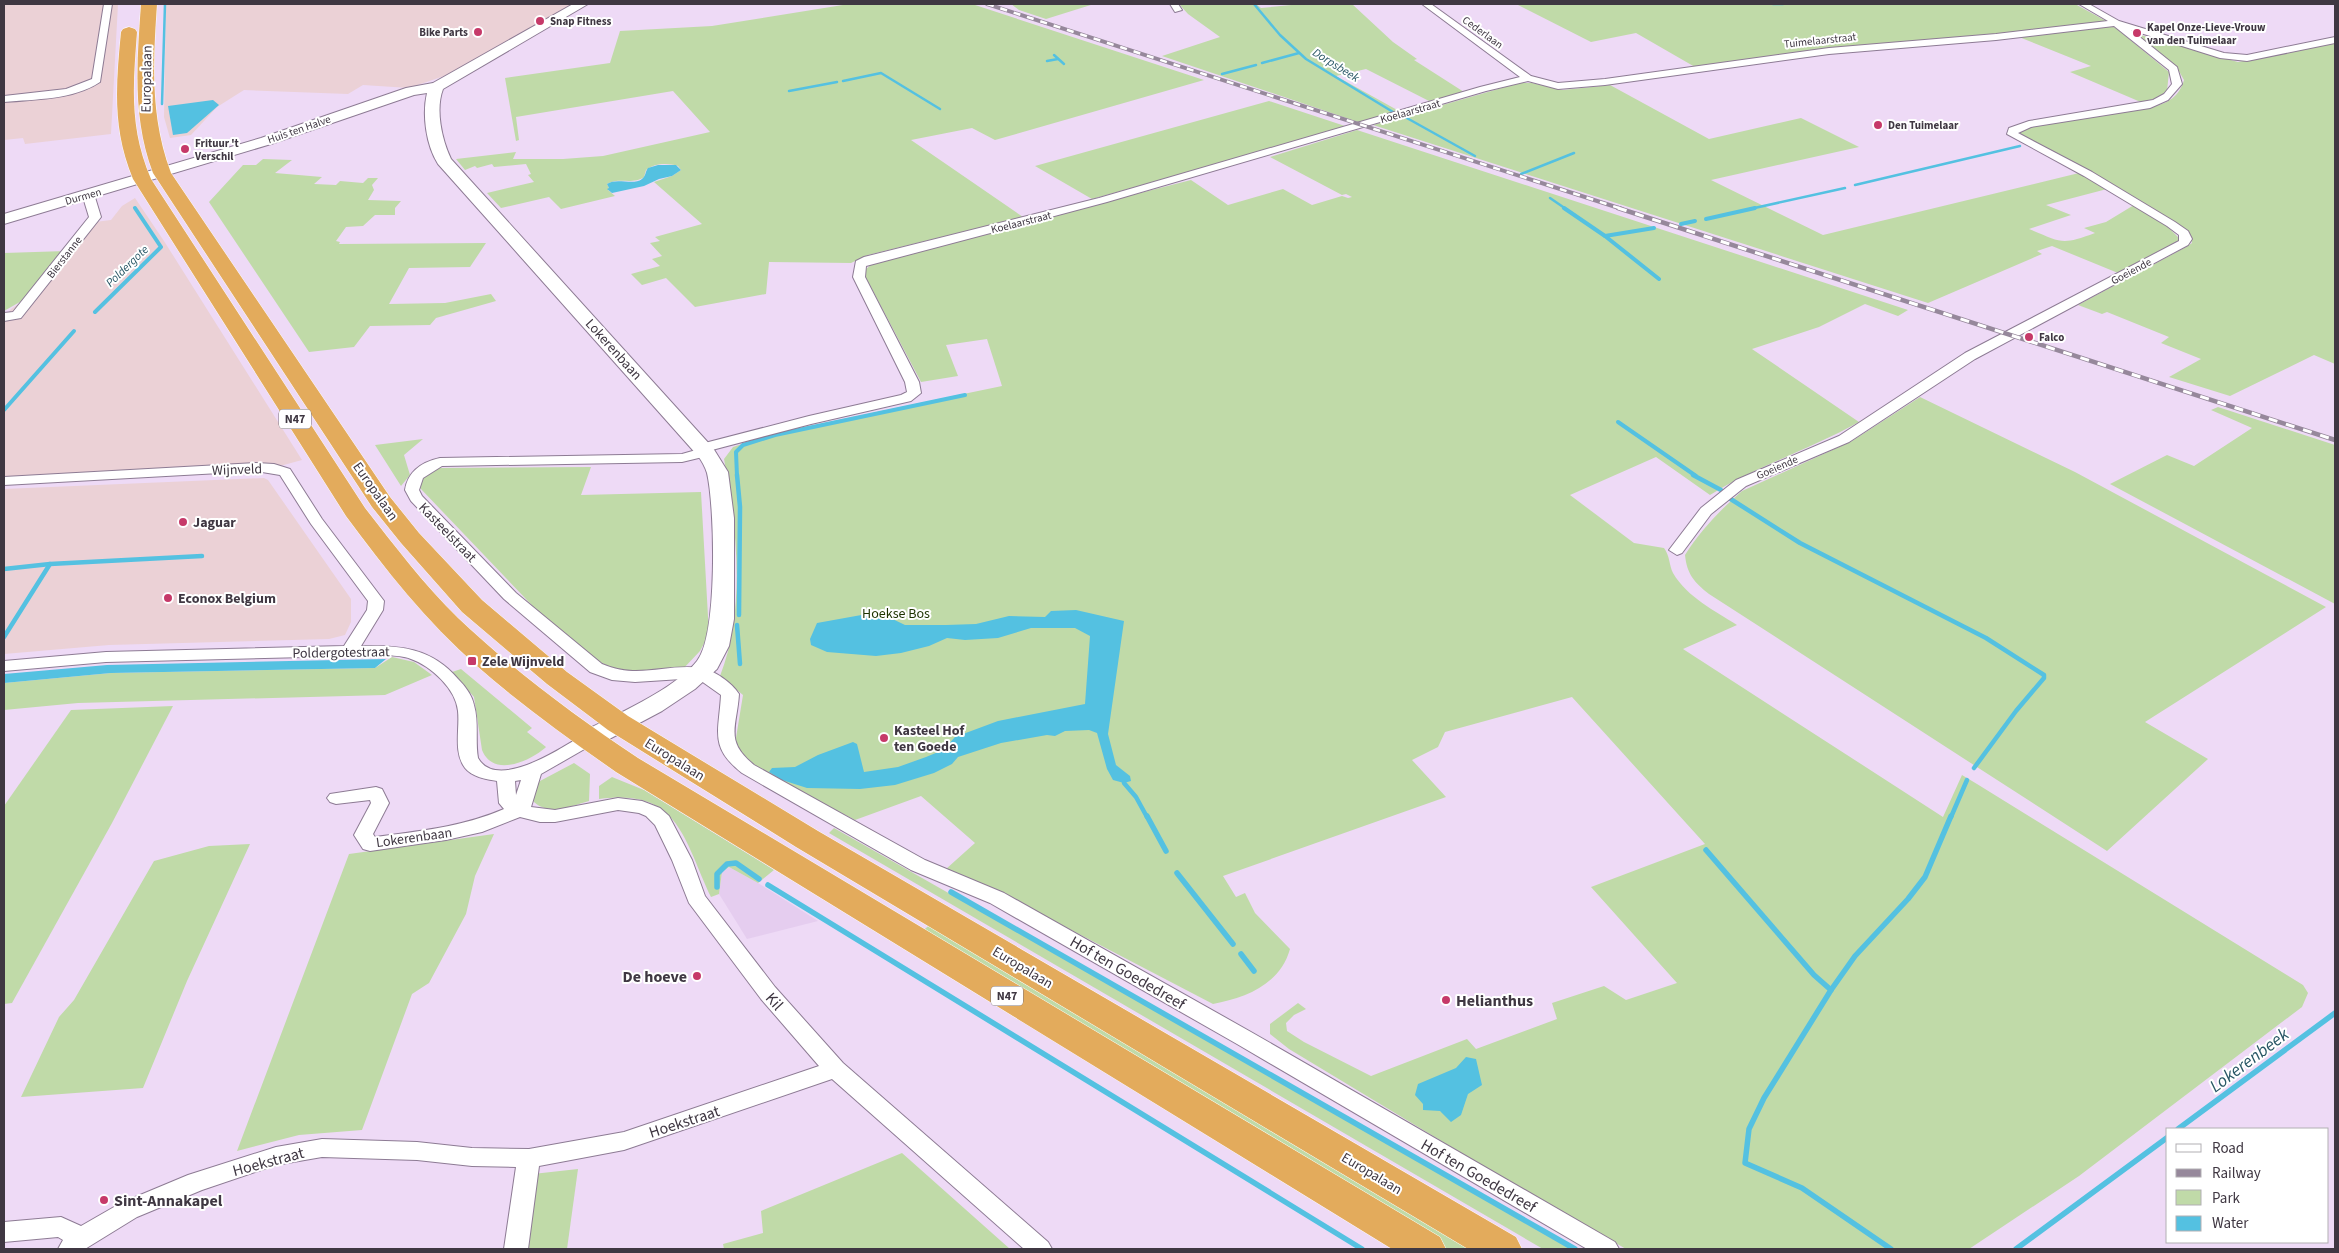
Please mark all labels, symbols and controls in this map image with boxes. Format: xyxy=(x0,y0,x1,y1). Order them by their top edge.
street label: Cederlaan xyxy=(1459,13,1506,52)
place label: Snap Fitness xyxy=(550,14,612,29)
marker: Snap Fitness xyxy=(534,15,546,27)
place label: Kapel Onze-Lieve-Vrouw van den Tuimelaar xyxy=(2147,20,2266,48)
place label: Bike Parts xyxy=(419,25,468,40)
marker: Bike Parts xyxy=(472,26,484,38)
marker: Kapel Onze-Lieve-Vrouw van den Tuimelaar xyxy=(2131,27,2143,39)
street label: Tuimelaarstraat xyxy=(1783,29,1857,52)
water label: Dorpsbeek xyxy=(1309,44,1363,87)
street label: Europalaan xyxy=(136,45,158,113)
street label: Koelaarstraat xyxy=(1378,96,1442,127)
street label: Huis ten Halve xyxy=(266,111,333,147)
place label: Den Tuimelaar xyxy=(1888,118,1959,133)
marker: Den Tuimelaar xyxy=(1872,119,1884,131)
place label: Frituur 't Verschil xyxy=(194,136,240,164)
marker: Frituur 't Verschil xyxy=(179,143,191,155)
street label: Durmen xyxy=(63,184,103,209)
street label: Koelaarstraat xyxy=(989,208,1053,237)
street label: Bierstanne xyxy=(43,233,86,281)
water label: Poldergote xyxy=(102,241,153,291)
street label: Goeiende xyxy=(2108,254,2155,288)
street label: Lokerenbaan xyxy=(580,315,646,385)
place label: Falco xyxy=(2039,330,2064,345)
marker: Falco xyxy=(2023,331,2035,343)
road number: N47 xyxy=(279,409,311,428)
street label: Goeiende xyxy=(1754,451,1801,483)
street label: Europalaan xyxy=(348,458,403,525)
street label: Wijnveld xyxy=(212,459,263,481)
street label: Kasteelstraat xyxy=(414,498,481,567)
place label: Jaguar xyxy=(193,513,236,533)
marker: Jaguar xyxy=(177,516,189,528)
place label: Econox Belgium xyxy=(178,589,276,609)
marker: Econox Belgium xyxy=(162,592,174,604)
park label: Hoekse Bos xyxy=(862,604,930,624)
street label: Poldergotestraat xyxy=(292,642,390,664)
place label: Zele Wijnveld xyxy=(482,652,564,672)
marker: Zele Wijnveld xyxy=(466,655,478,667)
place label: Kasteel Hof ten Goede xyxy=(894,721,965,757)
marker: Kasteel Hof ten Goede xyxy=(878,732,890,744)
street label: Europalaan xyxy=(641,734,708,786)
street label: Lokerenbaan xyxy=(375,823,453,853)
street label: Hof ten Goededreef xyxy=(1066,931,1190,1016)
street label: Europalaan xyxy=(988,942,1056,994)
place label: De hoeve xyxy=(623,966,687,988)
marker: De hoeve xyxy=(691,970,703,982)
road number: N47 xyxy=(991,986,1023,1006)
street label: Kil xyxy=(760,988,788,1015)
place label: Helianthus xyxy=(1456,990,1533,1012)
marker: Helianthus xyxy=(1440,994,1452,1006)
water label: Lokerenbeek xyxy=(2204,1022,2295,1099)
street label: Hoekstraat xyxy=(646,1100,723,1144)
legend xyxy=(2166,1128,2329,1243)
street label: Hof ten Goededreef xyxy=(1417,1134,1541,1219)
text: Road xyxy=(2212,1138,2244,1159)
street label: Hoekstraat xyxy=(230,1142,307,1182)
street label: Europalaan xyxy=(1337,1148,1405,1200)
text: Railway xyxy=(2212,1163,2261,1184)
text: Park xyxy=(2212,1188,2241,1209)
place label: Sint-Annakapel xyxy=(114,1190,223,1212)
marker: Sint-Annakapel xyxy=(98,1194,110,1206)
text: Water xyxy=(2212,1213,2249,1234)

